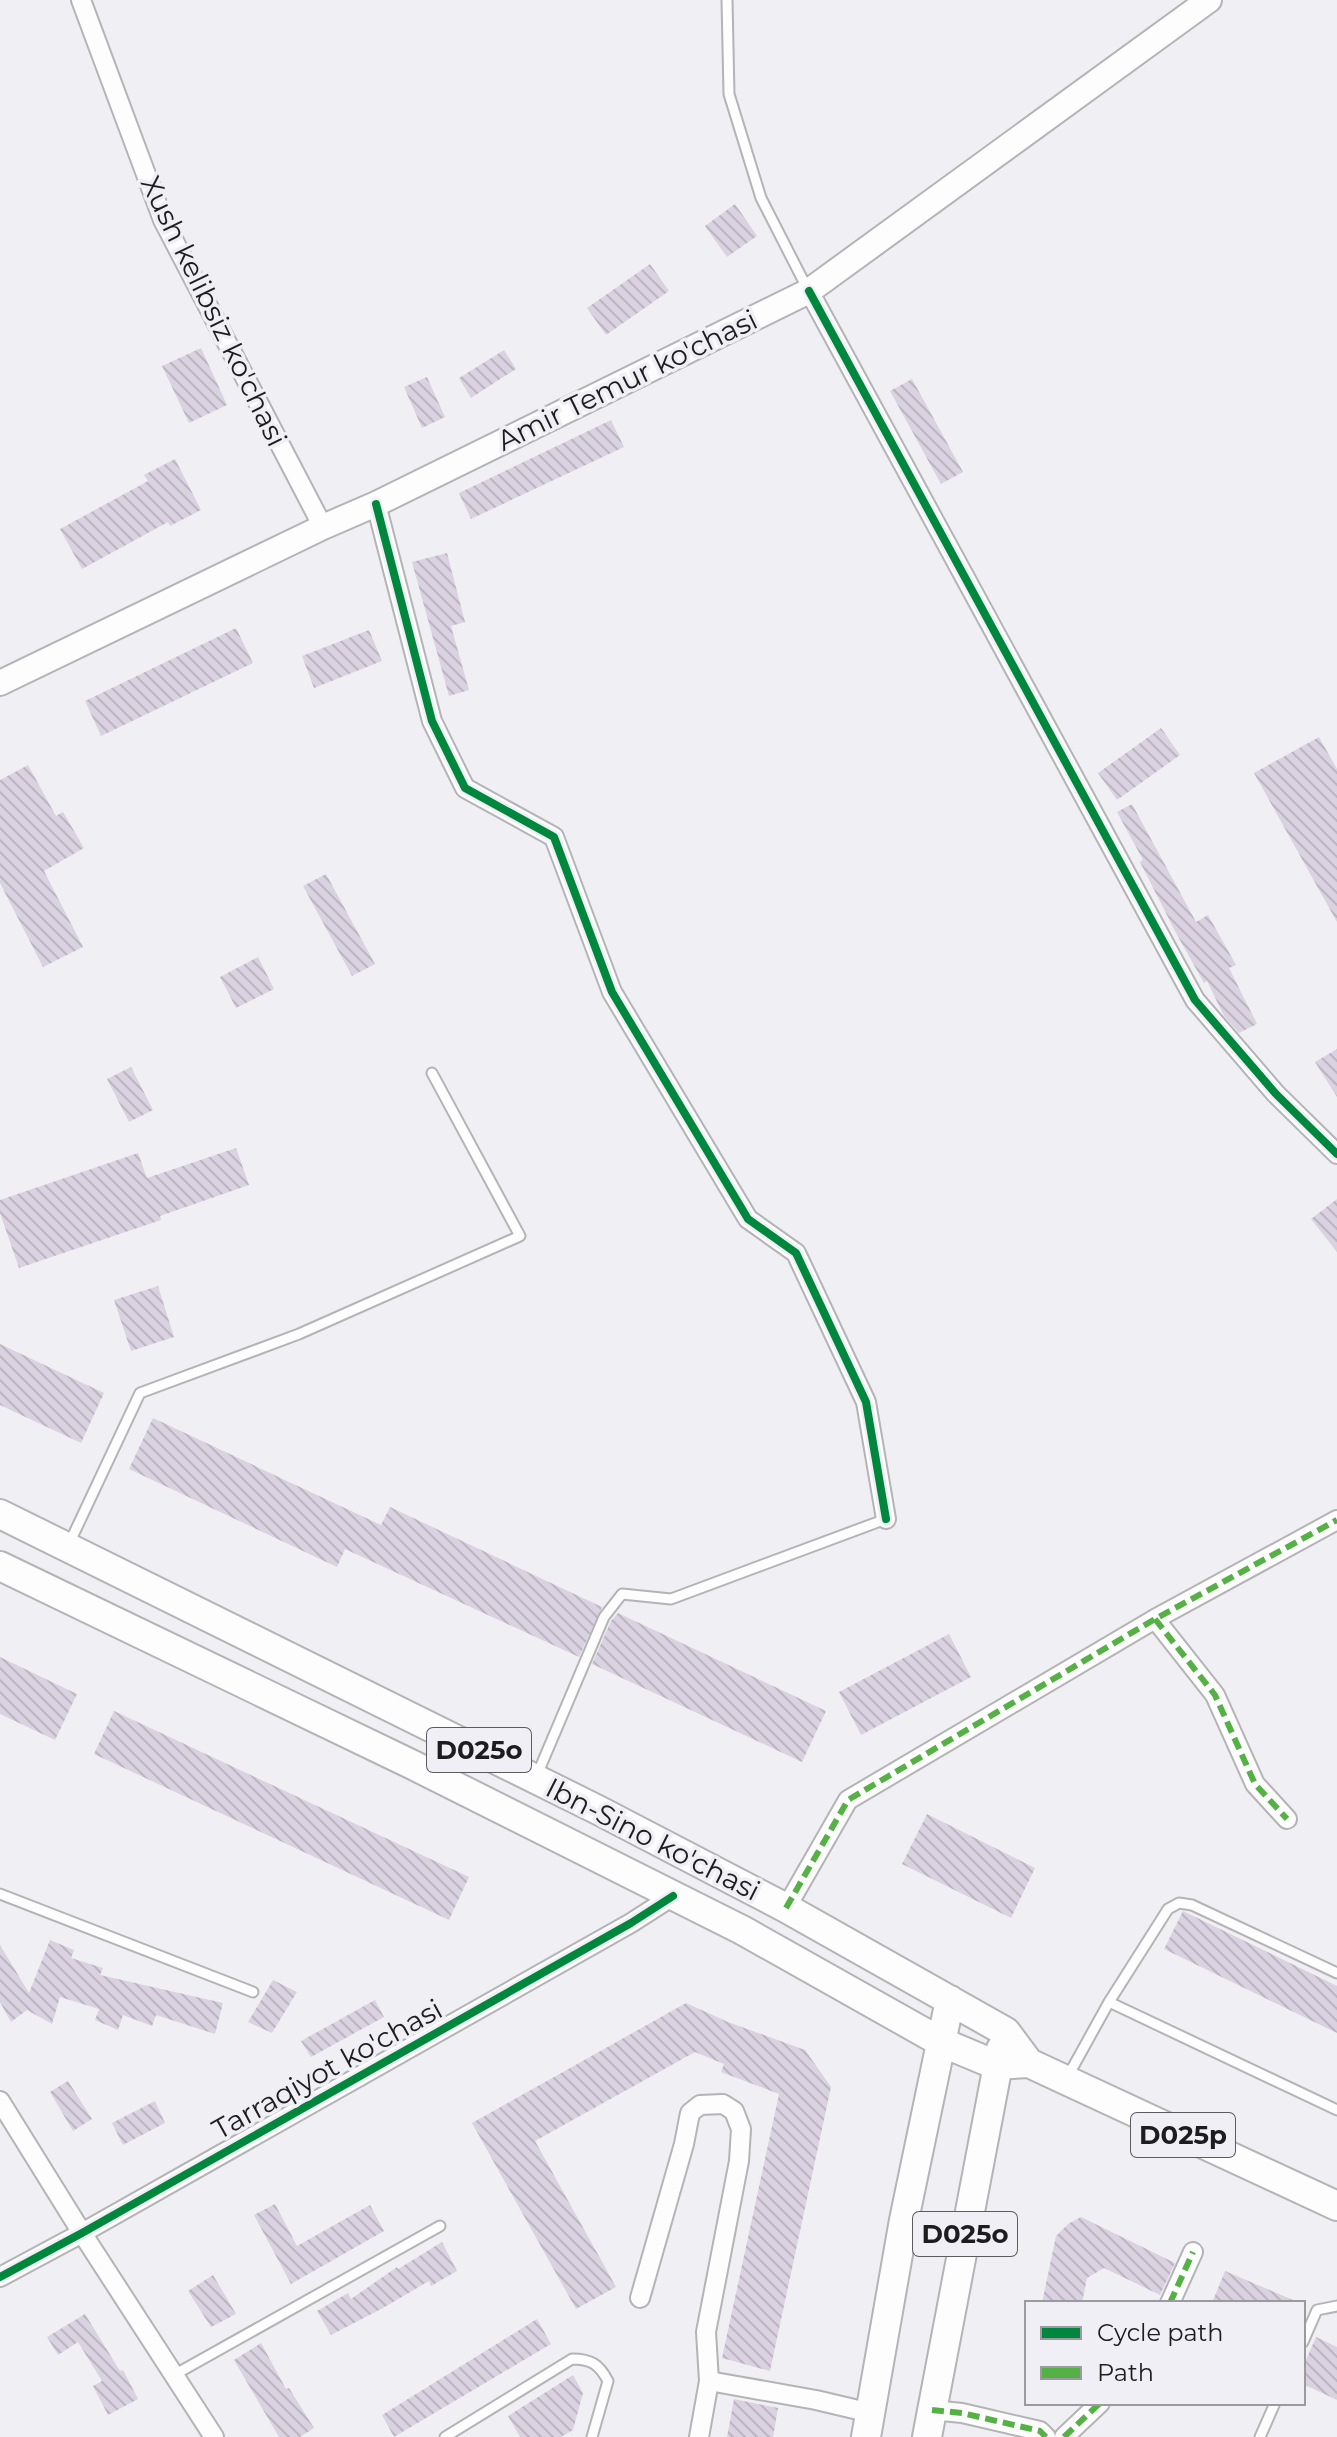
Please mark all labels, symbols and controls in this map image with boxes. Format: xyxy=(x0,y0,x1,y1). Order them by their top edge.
street label: Xush kelibsiz ko'chasi xyxy=(134,170,294,452)
street label: Amir Temur ko'chasi xyxy=(491,302,763,458)
road number: D025o xyxy=(427,1728,531,1772)
street label: Ibn-Sino ko'chasi xyxy=(540,1770,766,1908)
street label: Tarraqiyot ko'chasi xyxy=(206,1992,448,2146)
road number: D025p xyxy=(1131,2113,1235,2157)
road number: D025o xyxy=(913,2212,1017,2256)
legend xyxy=(1025,2301,1305,2405)
text: Cycle path xyxy=(1097,2318,1224,2347)
text: Path xyxy=(1097,2358,1154,2387)

